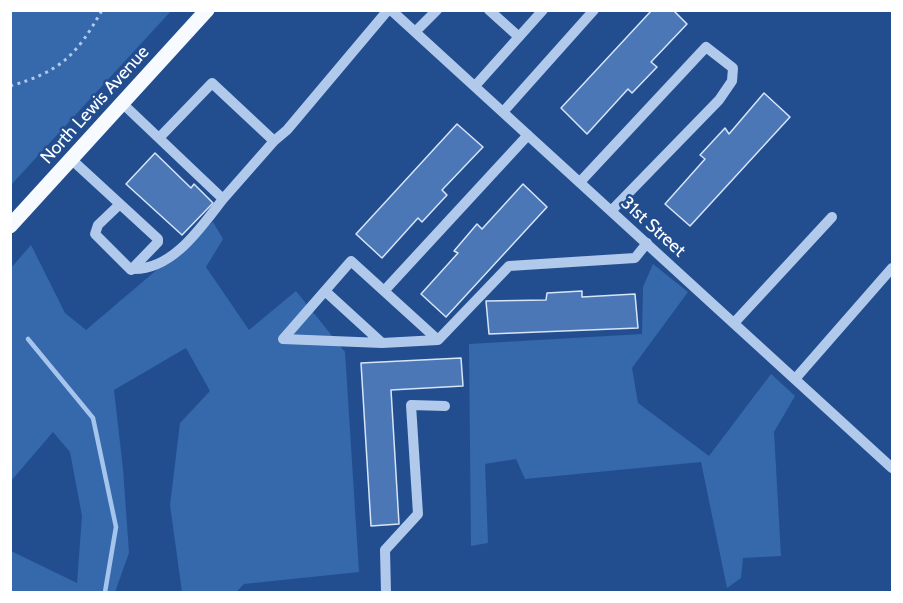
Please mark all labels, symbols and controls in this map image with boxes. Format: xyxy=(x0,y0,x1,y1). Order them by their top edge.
street label: North Lewis Avenue xyxy=(36,42,154,168)
street label: 31st Street xyxy=(616,192,690,262)

